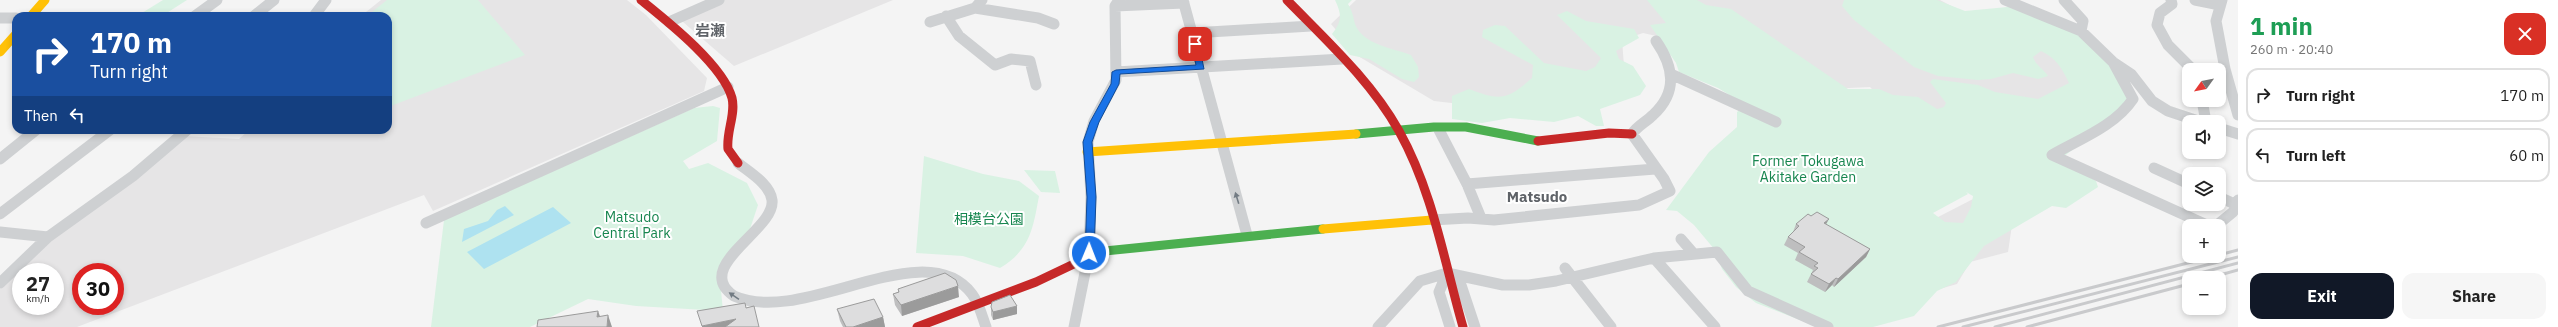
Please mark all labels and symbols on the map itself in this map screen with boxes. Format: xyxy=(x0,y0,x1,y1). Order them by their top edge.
district label: 岩瀬 xyxy=(695,21,725,40)
pin xyxy=(1178,27,1212,61)
north arrow xyxy=(2182,63,2226,107)
park label: Former Tokugawa Akitake Garden xyxy=(1752,152,1864,186)
district label: Matsudo xyxy=(1507,187,1567,206)
one-way arrow xyxy=(1234,191,1240,203)
park label: Matsudo Central Park xyxy=(593,208,671,242)
park label: 相模台公園 xyxy=(954,210,1024,228)
position arrow xyxy=(1068,232,1110,274)
speed limit sign: 30 xyxy=(72,263,124,315)
one-way arrow xyxy=(729,292,740,300)

